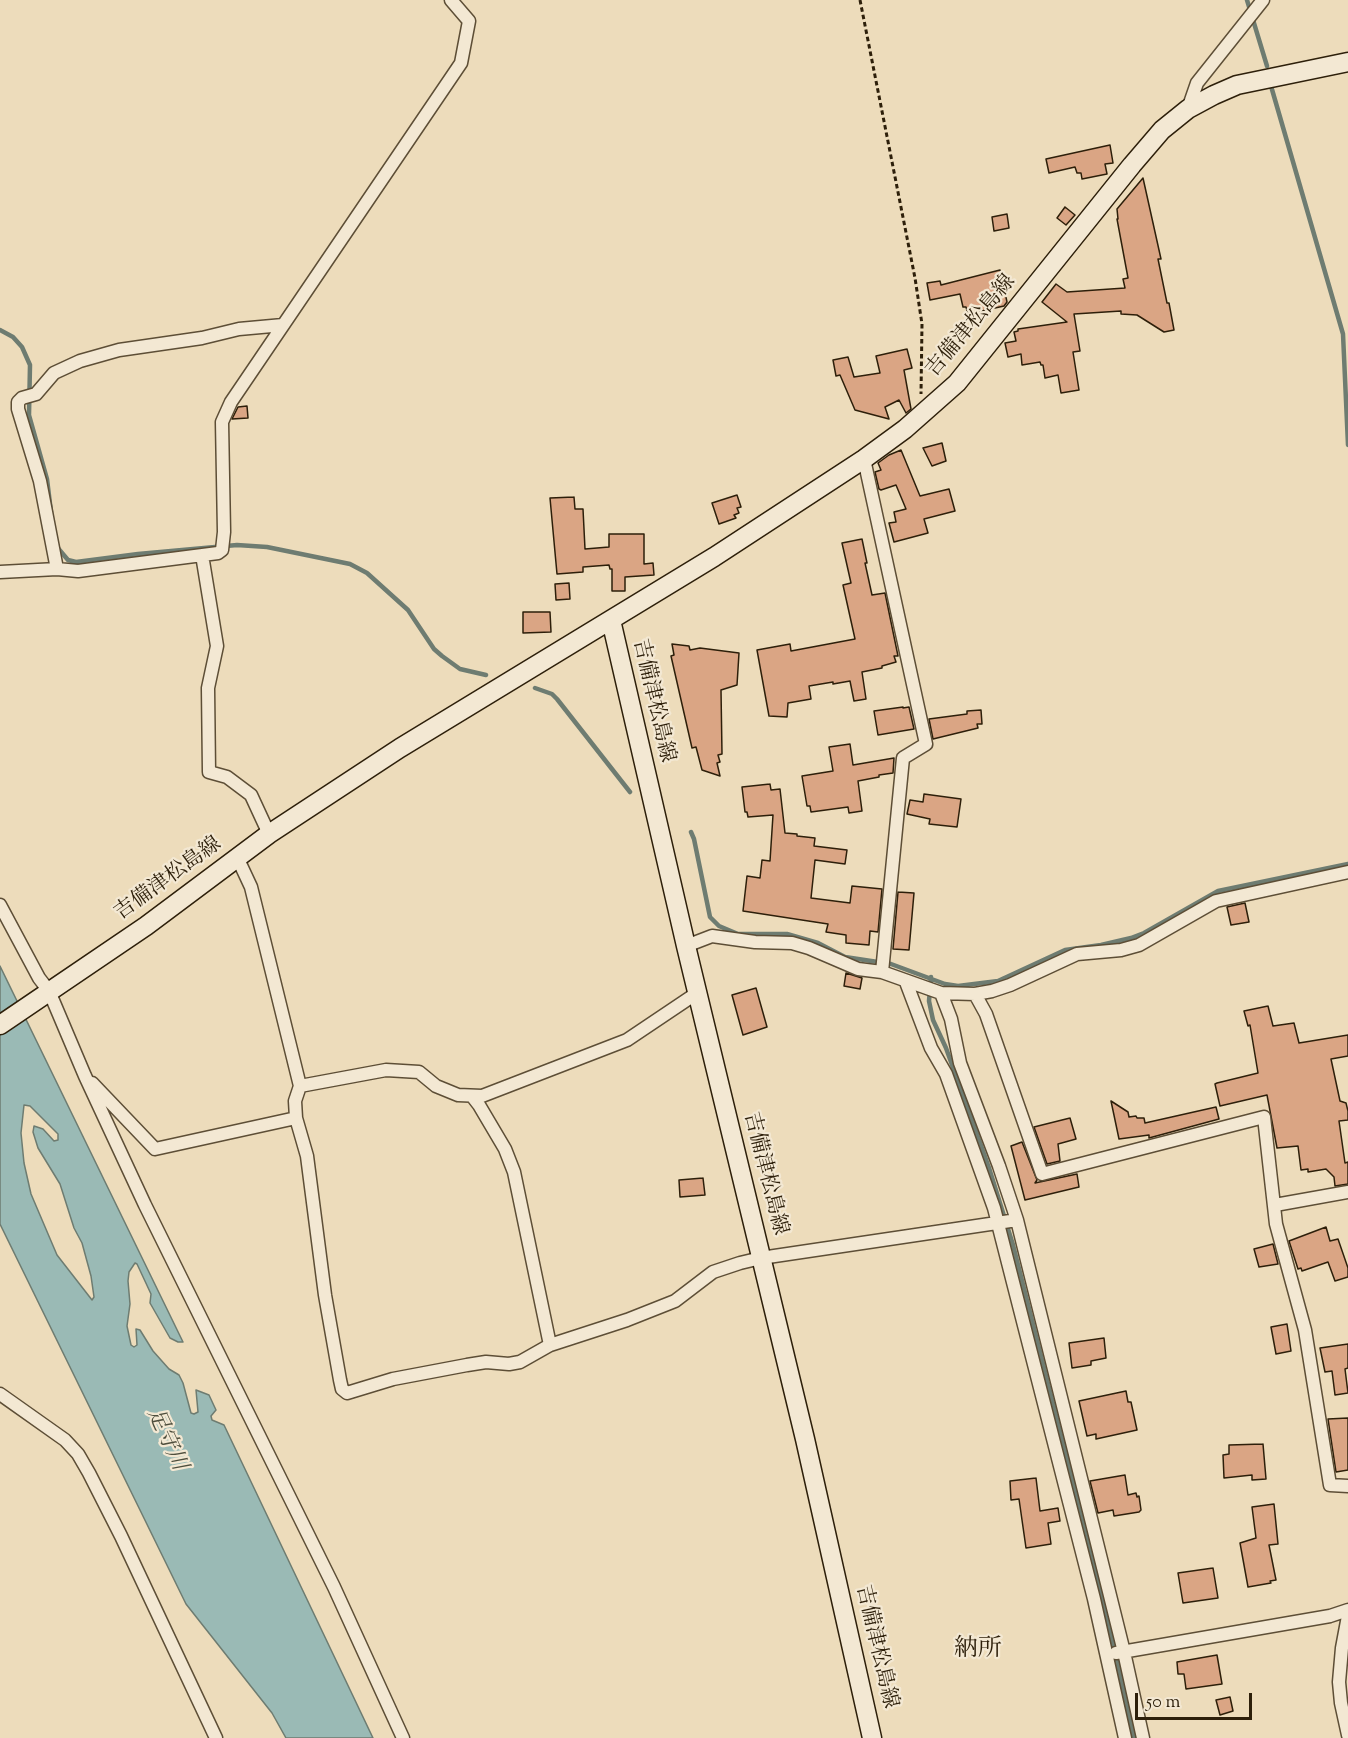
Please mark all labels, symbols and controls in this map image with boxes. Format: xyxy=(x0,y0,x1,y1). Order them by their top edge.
street label: 吉備津松島線 xyxy=(922,271,1022,383)
street label: 吉備津松島線 xyxy=(626,637,678,765)
street label: 吉備津松島線 xyxy=(111,833,227,927)
street label: 吉備津松島線 xyxy=(737,1110,791,1238)
water label: 足守川 xyxy=(139,1405,191,1475)
street label: 吉備津松島線 xyxy=(849,1583,901,1711)
district label: 納所 xyxy=(954,1637,1002,1665)
scale bar xyxy=(1138,1681,1255,1719)
text: 50 m xyxy=(1146,1690,1180,1716)

